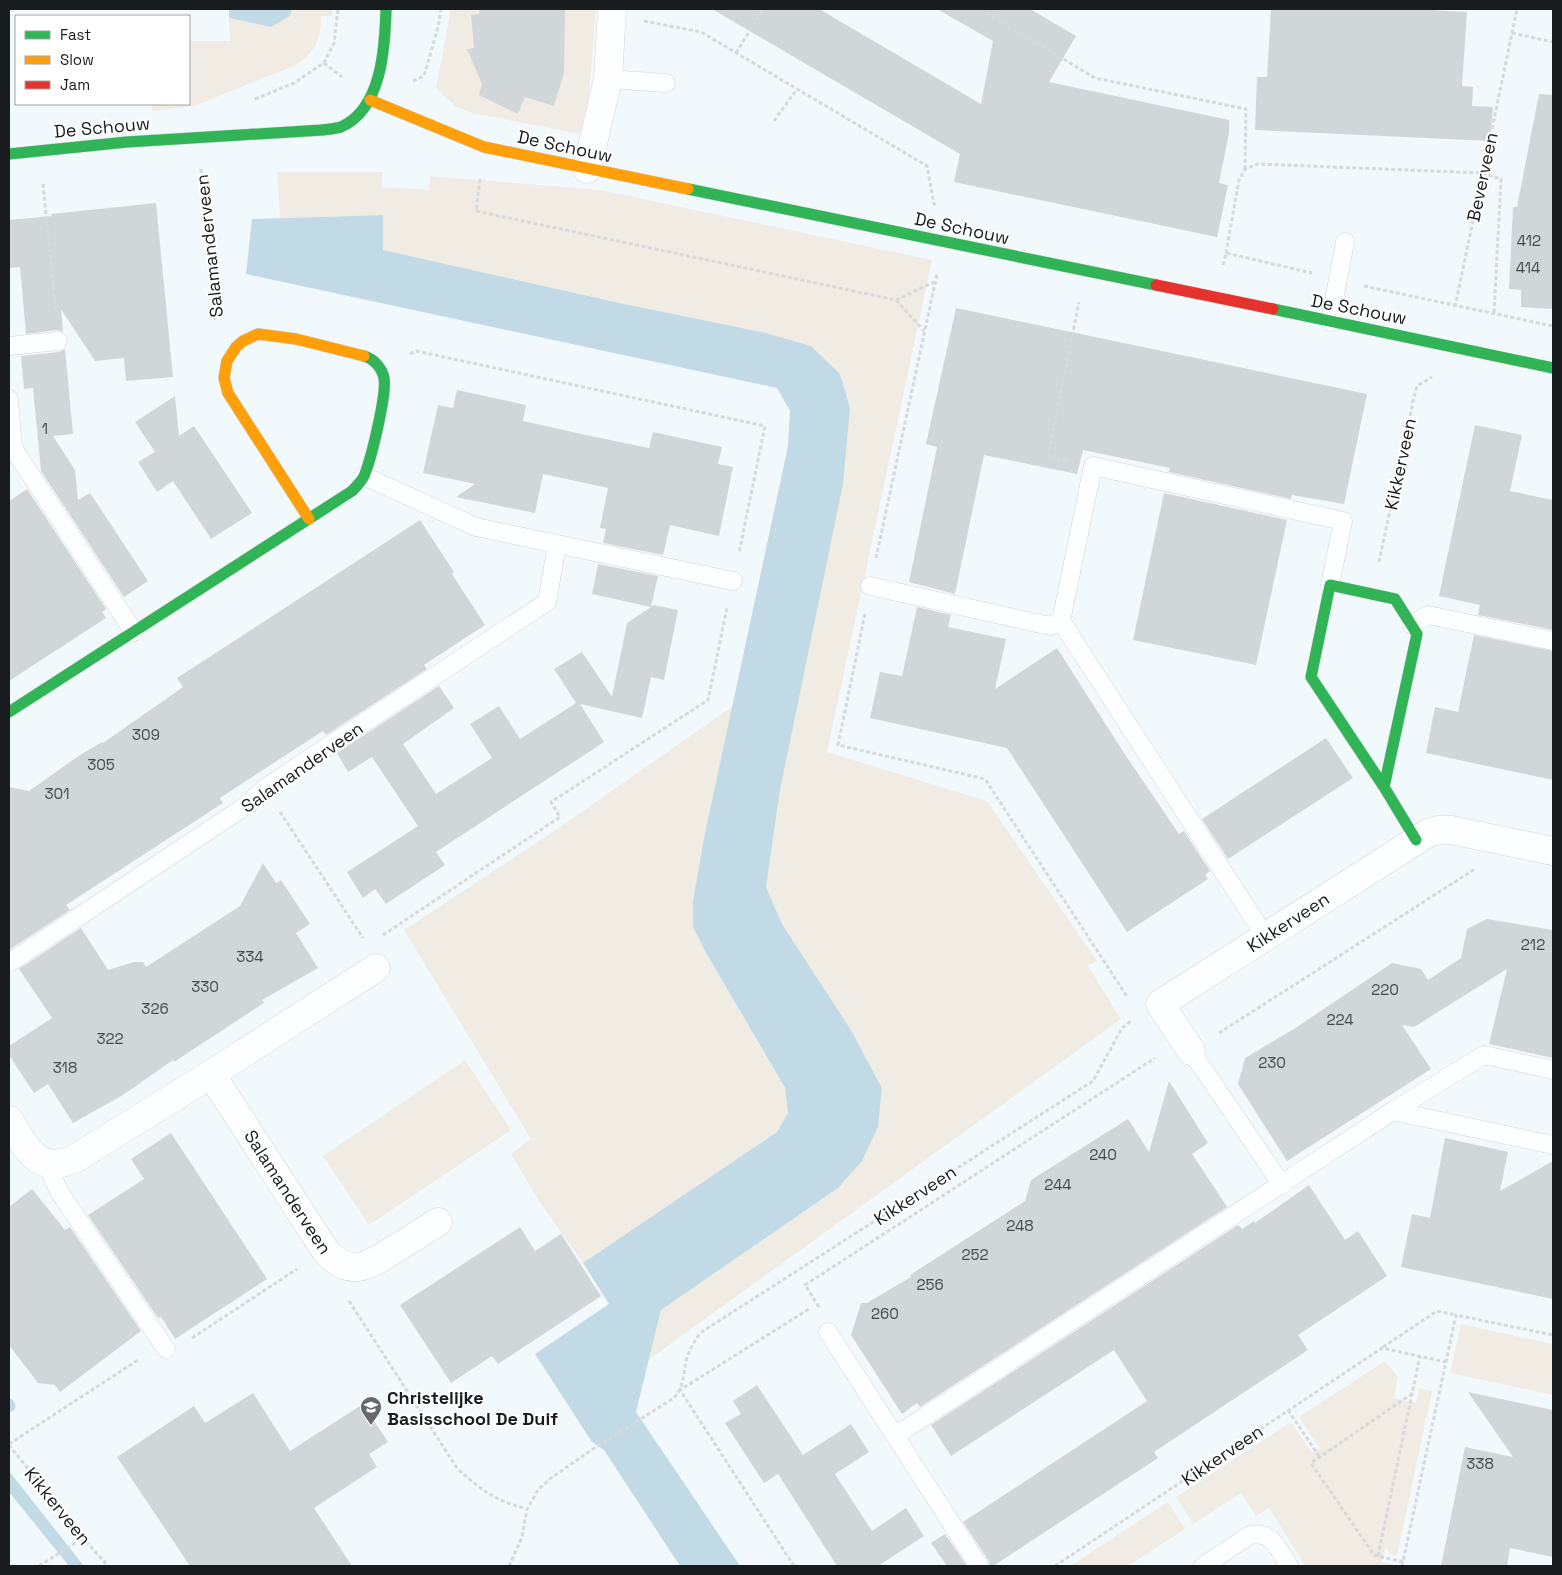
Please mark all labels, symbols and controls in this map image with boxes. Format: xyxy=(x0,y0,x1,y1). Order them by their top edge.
legend xyxy=(15,15,190,105)
text: Fast xyxy=(60,25,91,44)
text: Slow xyxy=(60,50,94,69)
text: Jam xyxy=(60,75,90,94)
street label: De Schouw xyxy=(53,111,151,143)
street label: De Schouw xyxy=(515,125,615,167)
street label: Beverveen xyxy=(1461,130,1503,224)
street label: Salamanderveen xyxy=(190,173,228,319)
street label: De Schouw xyxy=(912,207,1012,249)
house number: 412 xyxy=(1517,231,1541,250)
house number: 414 xyxy=(1516,258,1540,277)
street label: De Schouw xyxy=(1309,288,1409,330)
street label: Kikkerveen xyxy=(1379,416,1421,512)
house number: 1 xyxy=(42,419,48,438)
street label: Salamanderveen xyxy=(237,716,367,818)
house number: 309 xyxy=(132,725,160,744)
house number: 305 xyxy=(87,755,115,774)
house number: 301 xyxy=(45,784,69,803)
street label: Kikkerveen xyxy=(1243,887,1333,957)
house number: 212 xyxy=(1521,935,1545,954)
house number: 334 xyxy=(236,947,264,966)
house number: 330 xyxy=(191,977,219,996)
house number: 220 xyxy=(1371,980,1399,999)
house number: 326 xyxy=(141,999,169,1018)
house number: 224 xyxy=(1326,1010,1354,1029)
house number: 322 xyxy=(96,1029,124,1048)
house number: 230 xyxy=(1258,1053,1286,1072)
house number: 318 xyxy=(53,1058,77,1077)
street label: Salamanderveen xyxy=(239,1125,337,1259)
house number: 240 xyxy=(1089,1145,1117,1164)
street label: Kikkerveen xyxy=(870,1160,960,1230)
house number: 244 xyxy=(1044,1175,1072,1194)
house number: 248 xyxy=(1006,1216,1034,1235)
house number: 252 xyxy=(962,1245,988,1264)
house number: 256 xyxy=(916,1275,944,1294)
house number: 260 xyxy=(871,1304,899,1323)
place label: Christelijke Basisschool De Duif xyxy=(387,1386,558,1430)
school or university icon: Christelijke Basisschool De Duif xyxy=(359,1395,383,1426)
street label: Kikkerveen xyxy=(1177,1419,1267,1491)
house number: 338 xyxy=(1466,1454,1494,1473)
street label: Kikkerveen xyxy=(20,1462,96,1550)

